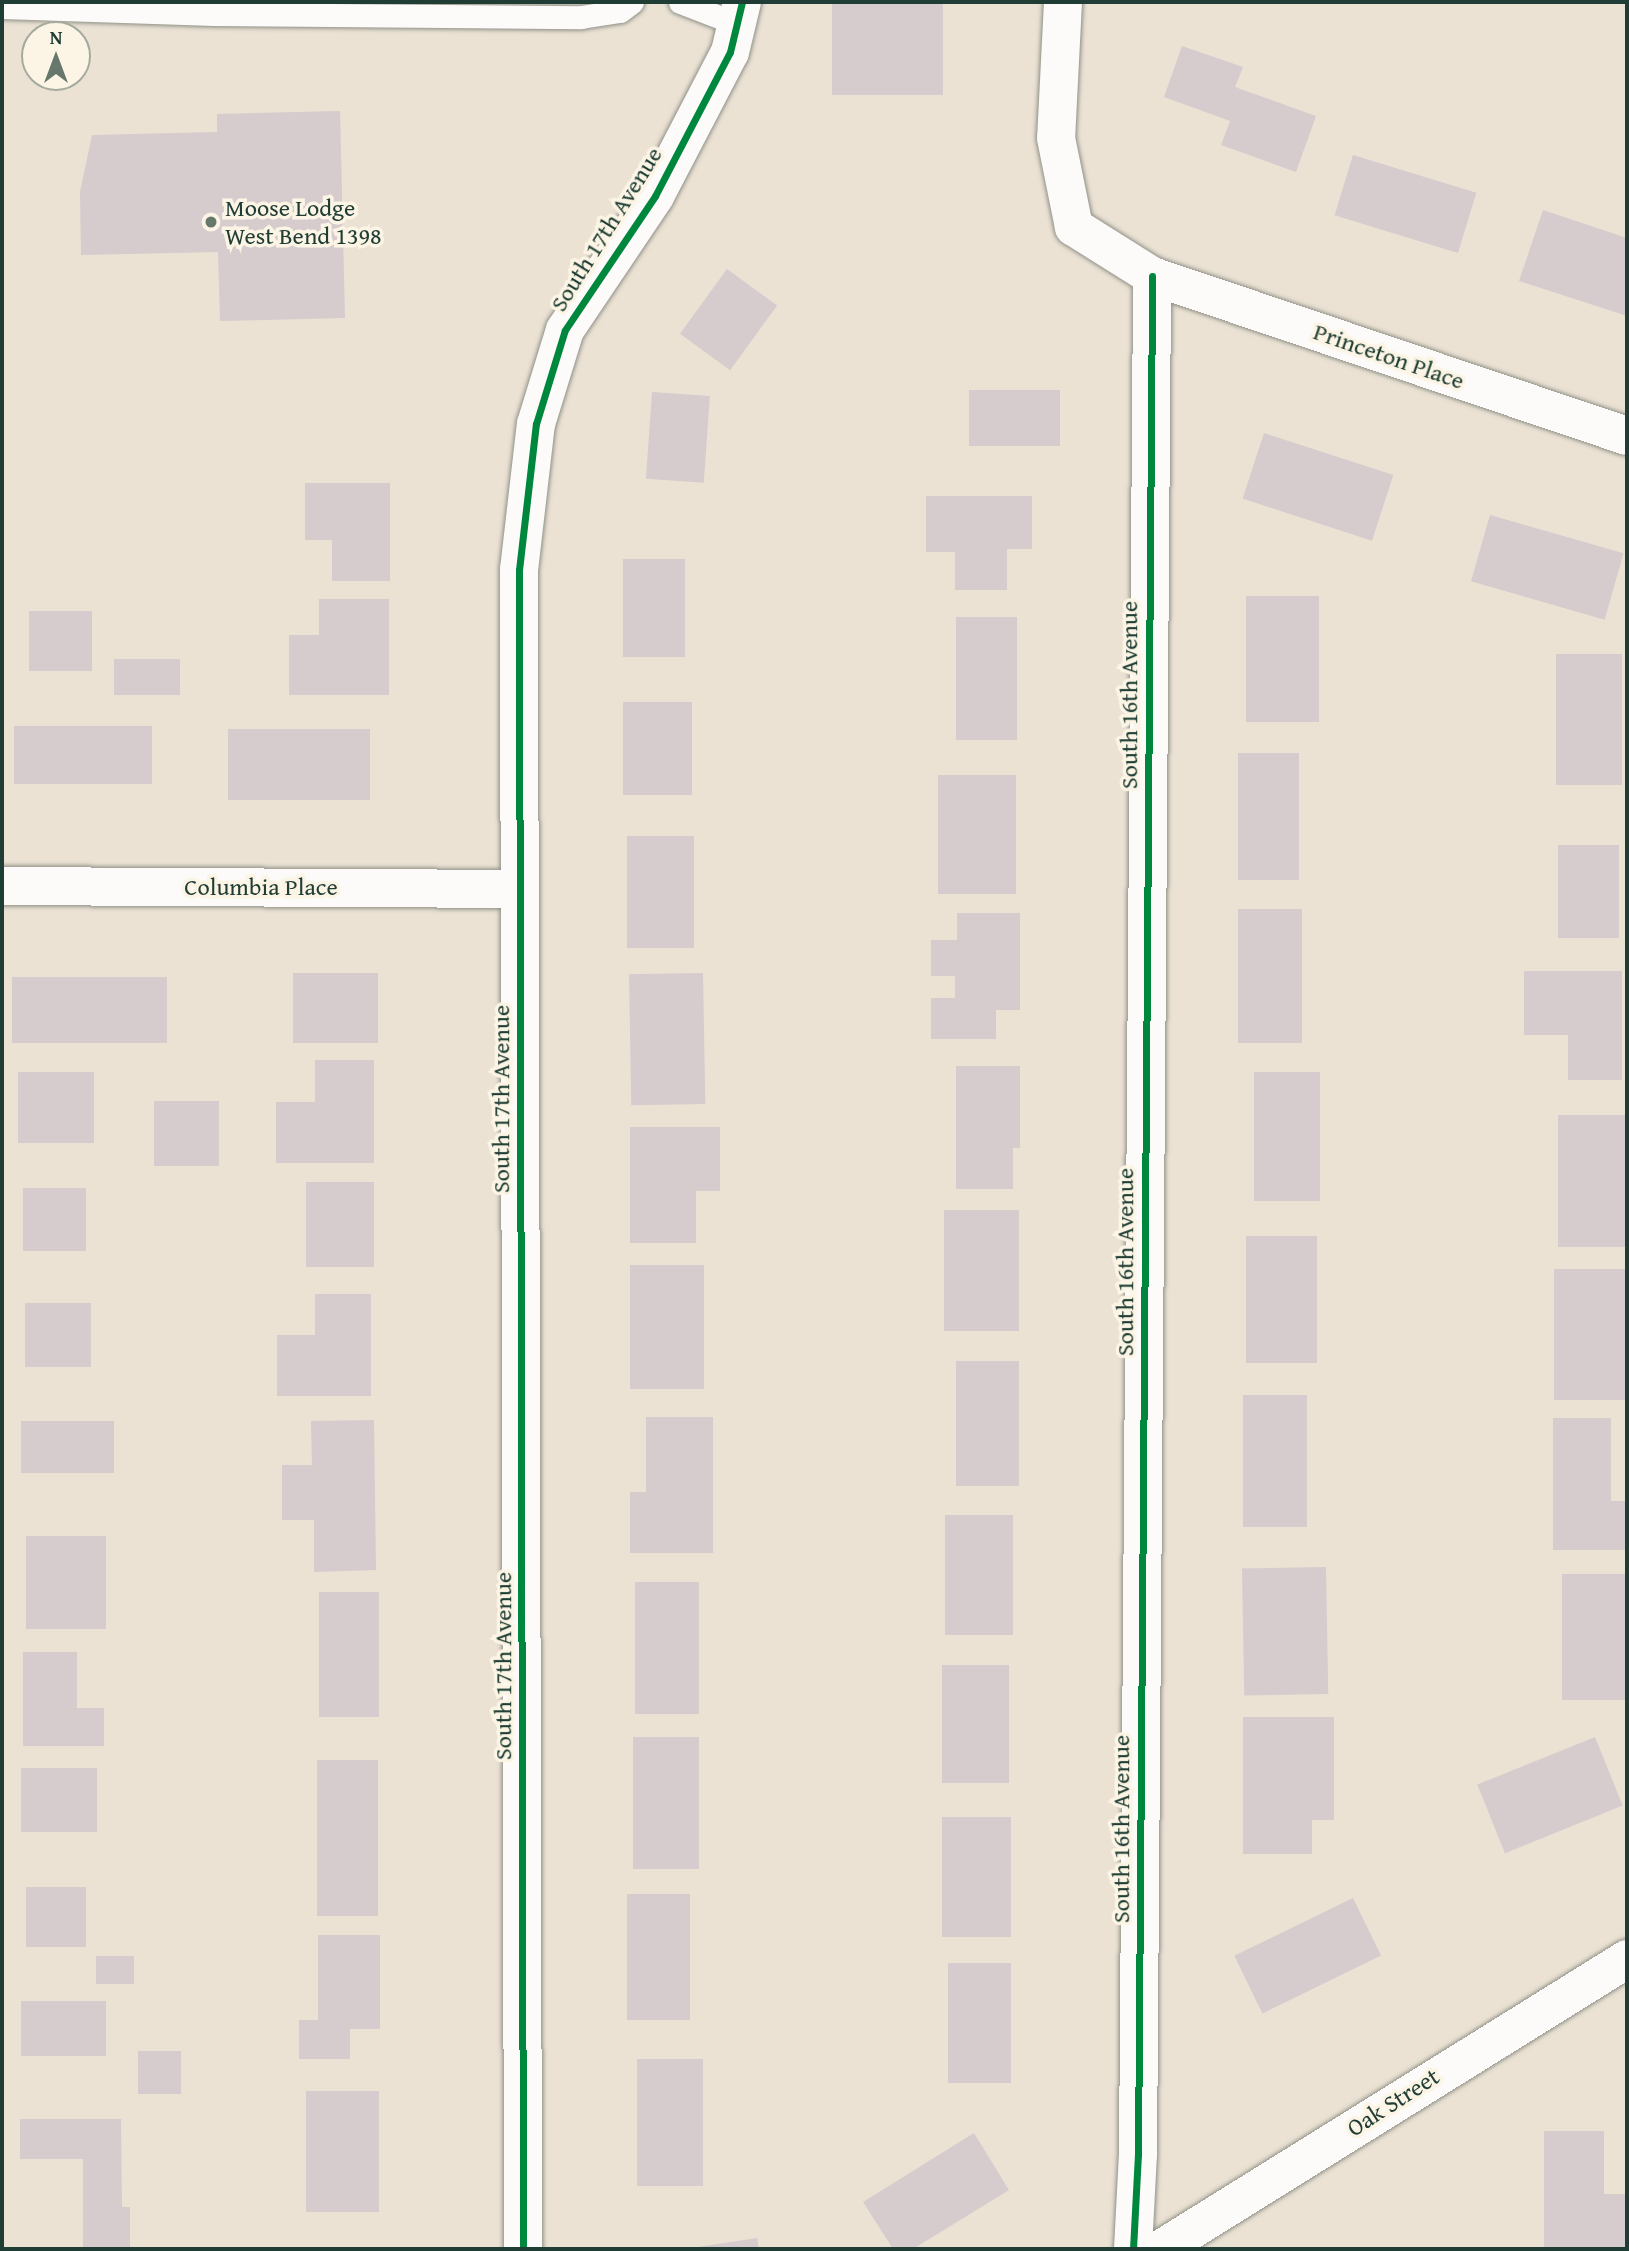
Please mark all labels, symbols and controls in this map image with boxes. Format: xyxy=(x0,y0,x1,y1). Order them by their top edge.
north arrow xyxy=(21,21,91,91)
text: N xyxy=(50,23,62,51)
street label: South 17th Avenue xyxy=(544,142,668,316)
place label: Moose Lodge West Bend 1398 xyxy=(225,194,382,250)
marker: Moose Lodge West Bend 1398 xyxy=(203,214,219,230)
street label: Princeton Place xyxy=(1310,317,1468,395)
street label: South 16th Avenue xyxy=(1115,601,1143,789)
street label: Columbia Place xyxy=(184,873,338,901)
street label: South 17th Avenue xyxy=(487,1005,515,1193)
street label: South 16th Avenue xyxy=(1111,1168,1139,1356)
street label: South 17th Avenue xyxy=(489,1572,517,1760)
street label: South 16th Avenue xyxy=(1107,1735,1135,1923)
street label: Oak Street xyxy=(1342,2062,1444,2142)

